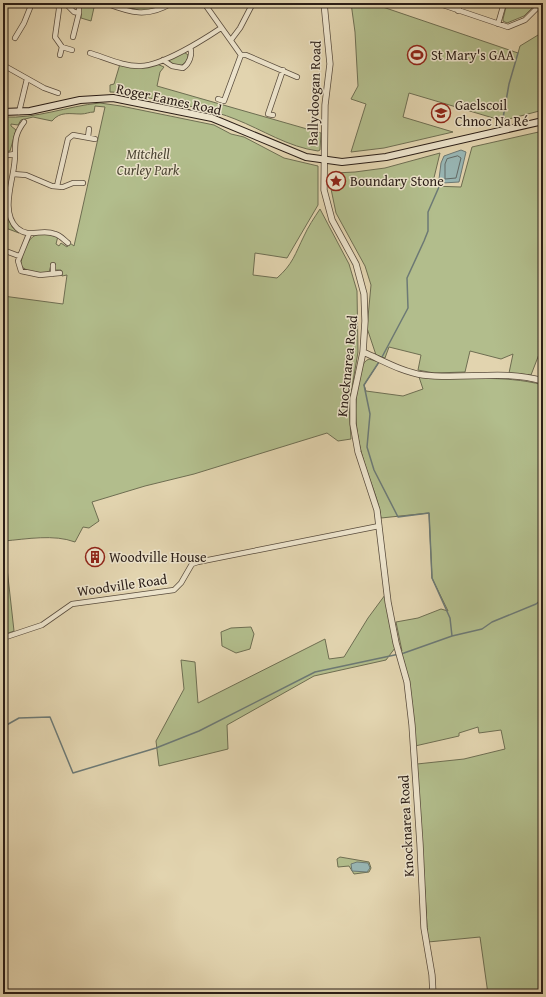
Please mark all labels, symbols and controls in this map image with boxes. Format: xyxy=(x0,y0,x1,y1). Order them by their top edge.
street label: Ballydoogan Road xyxy=(302,40,326,146)
sports icon: St Mary's GAA xyxy=(406,44,428,66)
place label: St Mary's GAA xyxy=(431,45,515,65)
street label: Roger Eames Road xyxy=(114,78,224,120)
place label: Gaelscoil Chnoc Na Ré xyxy=(455,95,529,131)
school or university icon: Gaelscoil Chnoc Na Ré xyxy=(430,102,452,124)
park label: Mitchell Curley Park xyxy=(117,144,180,180)
place icon: Boundary Stone xyxy=(325,170,347,192)
place label: Boundary Stone xyxy=(350,171,444,191)
street label: Knocknarea Road xyxy=(332,314,362,418)
building icon: Woodville House xyxy=(84,546,106,568)
place label: Woodville House xyxy=(109,547,207,567)
street label: Woodville Road xyxy=(76,569,169,601)
street label: Knocknarea Road xyxy=(393,774,419,877)

